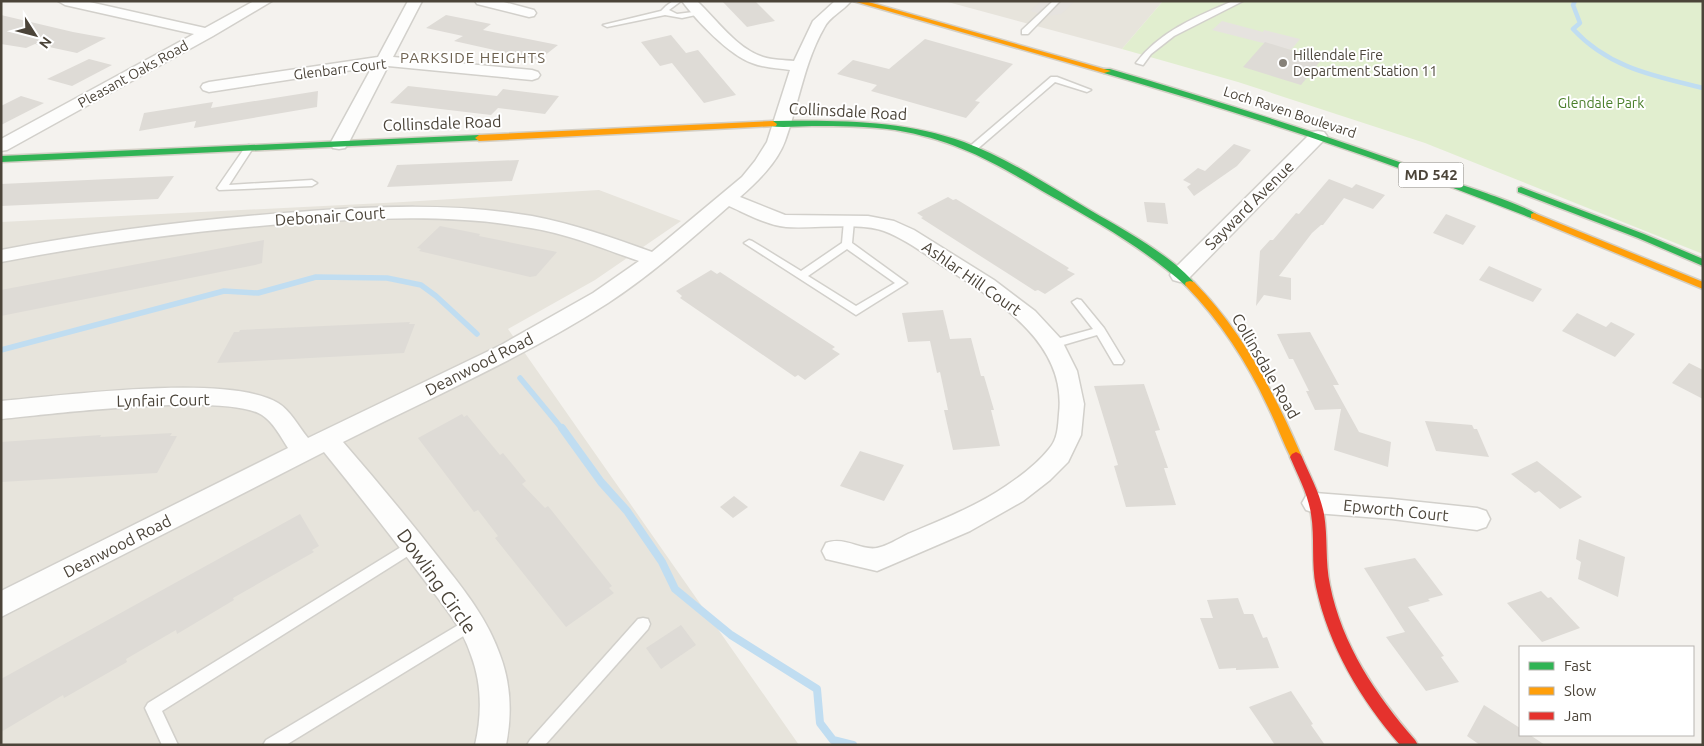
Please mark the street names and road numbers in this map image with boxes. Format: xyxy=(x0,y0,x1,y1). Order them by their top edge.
street label: Pleasant Oaks Road xyxy=(75,37,191,111)
street label: Glenbarr Court xyxy=(293,55,388,83)
street label: Loch Raven Boulevard xyxy=(1222,83,1358,141)
street label: Collinsdale Road xyxy=(788,99,908,123)
street label: Collinsdale Road xyxy=(382,112,502,134)
street label: Sayward Avenue xyxy=(1201,157,1297,253)
road number: MD 542 xyxy=(1398,162,1464,188)
street label: Debonair Court xyxy=(274,203,386,229)
street label: Ashlar Hill Court xyxy=(919,237,1025,319)
street label: Collinsdale Road xyxy=(1229,310,1303,422)
street label: Deanwood Road xyxy=(422,329,536,399)
street label: Lynfair Court xyxy=(116,390,211,410)
street label: Epworth Court xyxy=(1342,496,1450,525)
street label: Deanwood Road xyxy=(60,511,174,581)
street label: Dowling Circle xyxy=(393,524,481,638)

